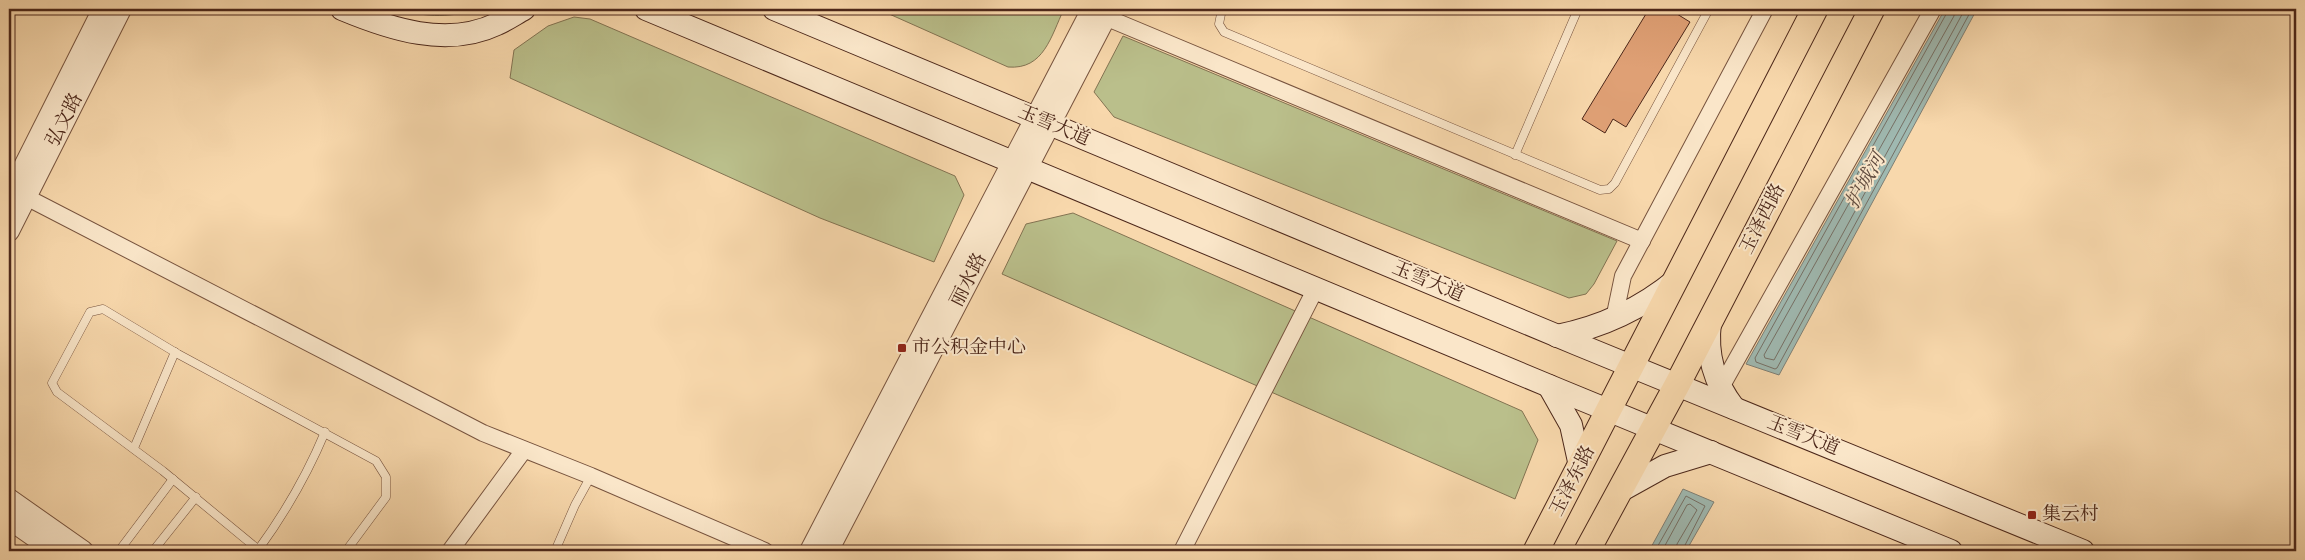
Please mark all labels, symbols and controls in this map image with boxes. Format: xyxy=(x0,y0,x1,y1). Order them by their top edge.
street label: 弘文路 xyxy=(41,89,89,151)
street label: 玉雪大道 xyxy=(1014,100,1094,152)
water label: 护城河 xyxy=(1841,146,1893,213)
street label: 玉泽西路 xyxy=(1735,180,1791,258)
street label: 丽水路 xyxy=(945,249,993,311)
street label: 玉雪大道 xyxy=(1388,256,1468,308)
place label: 市公积金中心 xyxy=(912,336,1026,360)
marker: 市公积金中心 xyxy=(896,342,908,354)
street label: 玉雪大道 xyxy=(1763,411,1843,461)
street label: 玉泽东路 xyxy=(1545,442,1601,520)
place label: 集云村 xyxy=(2042,503,2099,527)
marker: 集云村 xyxy=(2026,509,2038,521)

